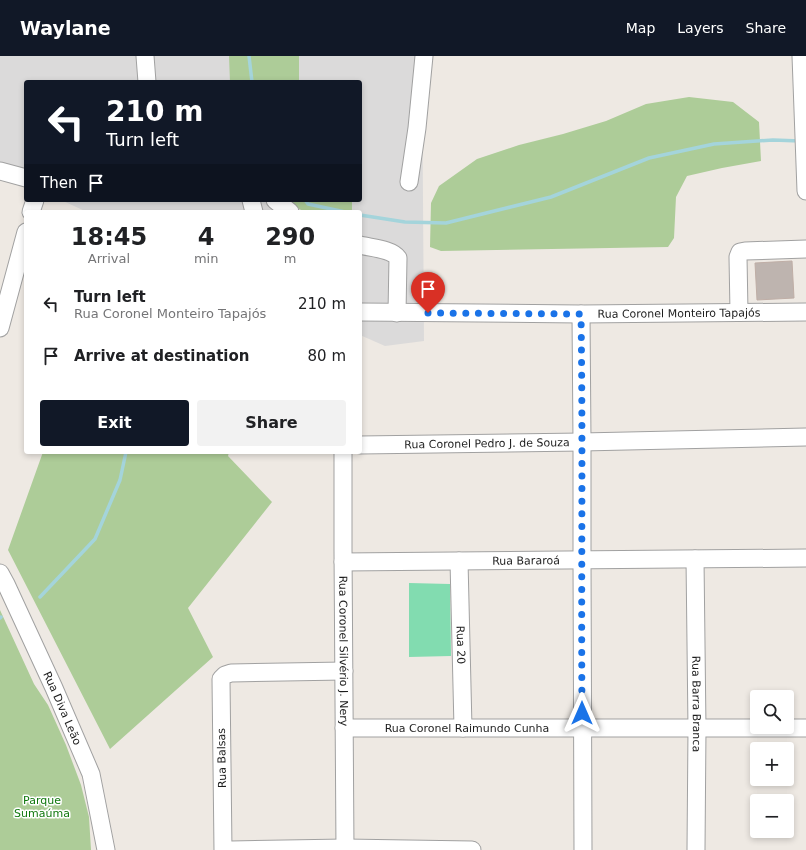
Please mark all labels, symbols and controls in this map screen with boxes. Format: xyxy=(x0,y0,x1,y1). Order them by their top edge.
text: Waylane xyxy=(20,17,111,39)
text: Map xyxy=(626,20,655,36)
text: Layers xyxy=(677,20,724,36)
text: Share xyxy=(746,20,786,36)
text: 210 m xyxy=(106,95,203,128)
icon: left xyxy=(40,96,92,148)
text: Turn left xyxy=(106,129,179,150)
icon: arrive xyxy=(85,172,107,194)
text: Then xyxy=(40,174,77,192)
text: 18:45 xyxy=(71,223,147,251)
text: 4 xyxy=(198,223,214,251)
text: 290 xyxy=(265,223,315,251)
text: Arrival xyxy=(88,251,130,266)
text: min xyxy=(194,251,218,266)
text: m xyxy=(284,251,297,266)
pin xyxy=(411,272,445,313)
icon: arrive xyxy=(417,278,439,300)
text: Turn left xyxy=(74,288,146,306)
icon: left xyxy=(40,293,62,315)
text: 210 m xyxy=(298,295,346,313)
text: Rua Coronel Monteiro Tapajós xyxy=(74,306,266,321)
street label: Rua Coronel Monteiro Tapajós xyxy=(597,306,761,320)
icon: arrive xyxy=(40,345,62,367)
text: Arrive at destination xyxy=(74,347,249,365)
text: 80 m xyxy=(308,347,346,365)
button: Exit xyxy=(40,400,189,446)
button: Share xyxy=(197,400,346,446)
street label: Rua Coronel Pedro J. de Souza xyxy=(404,436,570,451)
street label: Rua Bararoá xyxy=(492,554,560,567)
street label: Rua Coronel Silvério J. Nery xyxy=(337,576,351,727)
street label: Rua 20 xyxy=(454,626,468,664)
street label: Rua Barra Branca xyxy=(690,656,704,752)
street label: Rua Diva Leão xyxy=(41,669,84,747)
map controls xyxy=(750,690,794,838)
button: search xyxy=(750,690,794,734)
position arrow xyxy=(561,692,603,734)
street label: Rua Coronel Raimundo Cunha xyxy=(385,722,549,735)
street label: Rua Balsas xyxy=(215,728,229,788)
button: + xyxy=(750,742,794,786)
park label: Parque Sumaúma xyxy=(14,794,70,820)
button: − xyxy=(750,794,794,838)

